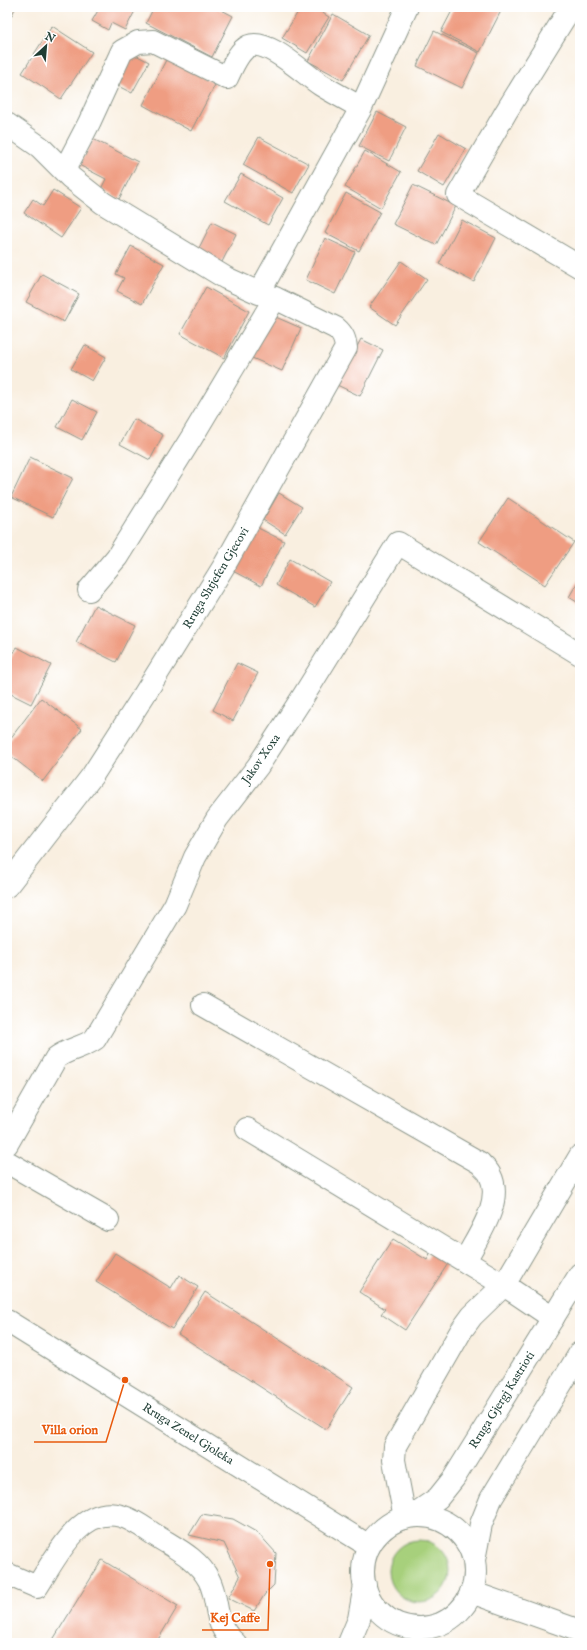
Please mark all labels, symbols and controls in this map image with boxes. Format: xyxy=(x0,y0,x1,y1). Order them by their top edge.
north arrow xyxy=(26,26,66,66)
text: N xyxy=(42,29,58,46)
street label: Rruga Shtjefen Gjecovi xyxy=(180,525,252,631)
street label: Jakov Xoxa xyxy=(237,731,285,789)
street label: Rruga Gjergj Kastrioti xyxy=(466,1349,538,1451)
street label: Rruga Zenel Gjoleka xyxy=(140,1400,237,1469)
callout: Villa orion xyxy=(34,1417,106,1442)
text: Villa orion xyxy=(41,1422,98,1439)
callout: Kej Caffe xyxy=(202,1605,268,1630)
text: Kej Caffe xyxy=(210,1610,260,1627)

